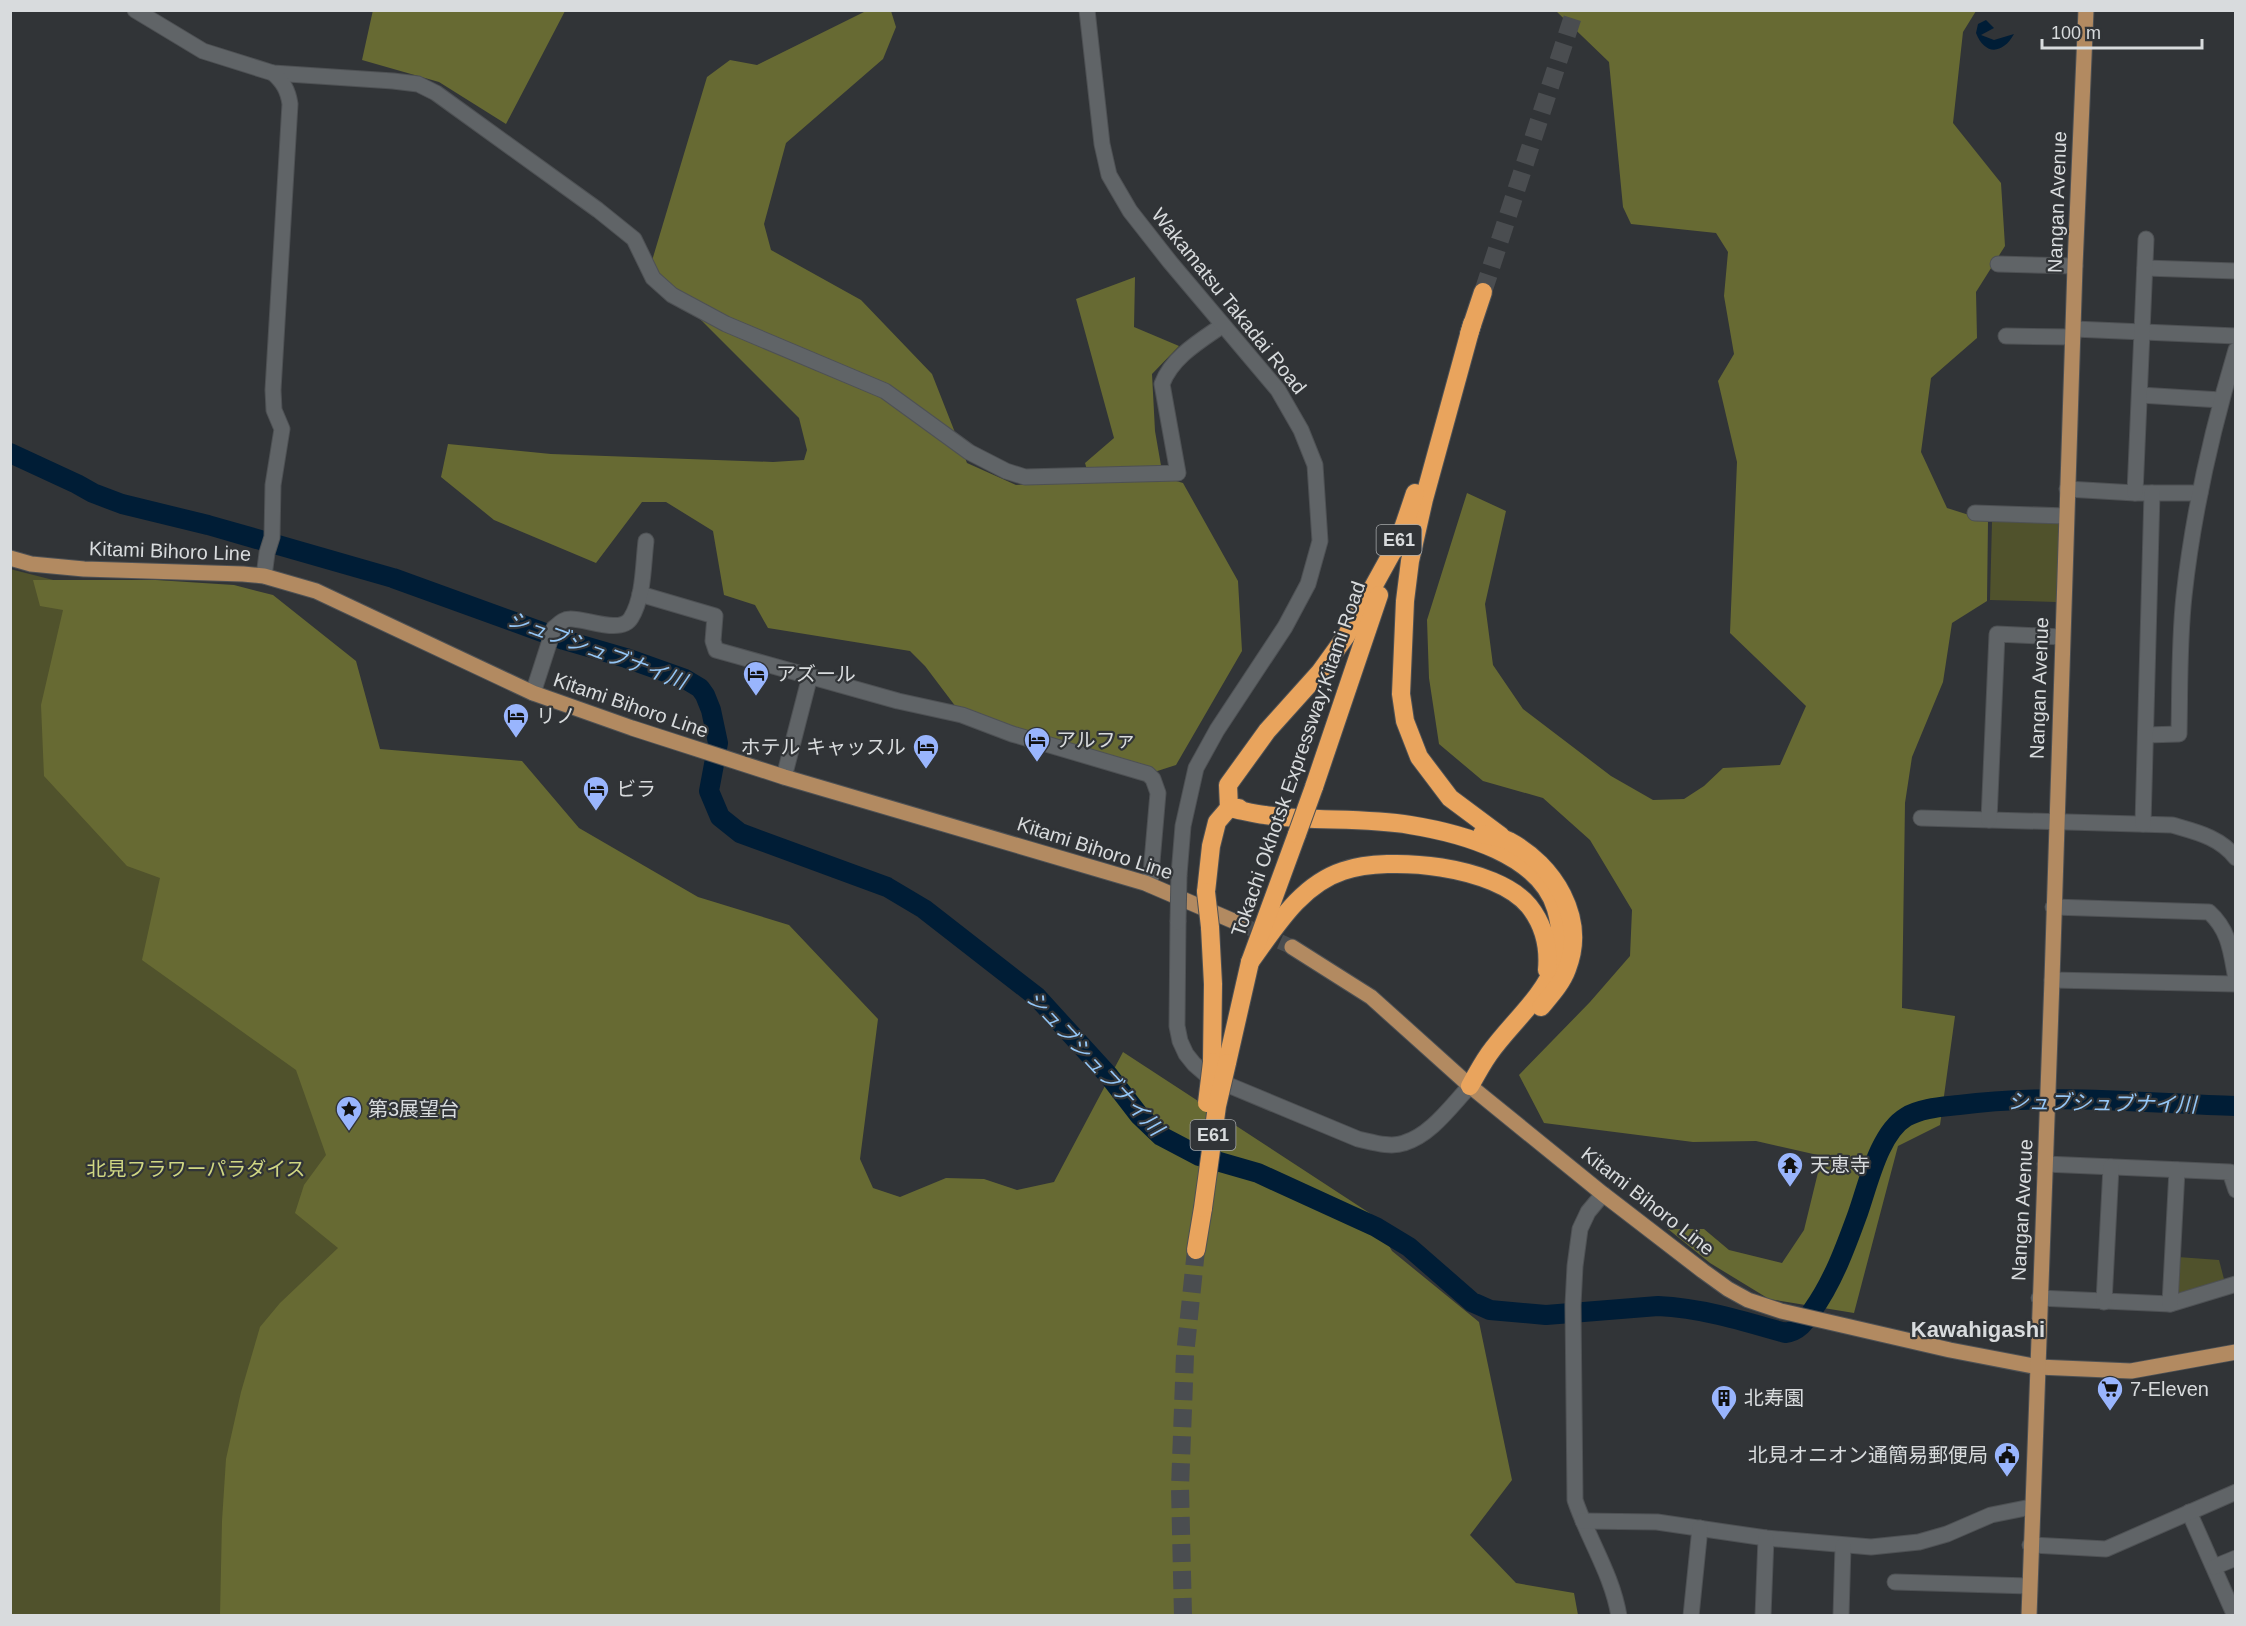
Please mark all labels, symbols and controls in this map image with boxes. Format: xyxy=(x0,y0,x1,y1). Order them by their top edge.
scale bar xyxy=(2042,12,2202,50)
text: 100 m xyxy=(2051,23,2101,43)
street label: Nangan Avenue xyxy=(2044,131,2070,273)
street label: Wakamatsu Takadai Road xyxy=(1147,204,1311,398)
road number: E61 xyxy=(1376,525,1422,555)
street label: Kitami Bihoro Line xyxy=(89,537,251,565)
street label: Tokachi Okhotsk Expressway;Kitami Road xyxy=(1227,578,1369,940)
water label: シュブシュブナイ川 xyxy=(504,607,692,694)
street label: Nangan Avenue xyxy=(2026,617,2052,759)
hotel icon: アズール xyxy=(741,659,771,697)
place label: アズール xyxy=(776,663,856,685)
street label: Kitami Bihoro Line xyxy=(551,668,711,742)
hotel icon: リノ xyxy=(501,701,531,739)
place label: リノ xyxy=(536,705,576,727)
hotel icon: アルファ xyxy=(1022,725,1052,763)
place label: アルファ xyxy=(1056,729,1136,751)
hotel icon: ホテル キャッスル xyxy=(911,732,941,770)
place label: ホテル キャッスル xyxy=(740,736,906,758)
hotel icon: ビラ xyxy=(581,774,611,812)
place label: ビラ xyxy=(616,778,656,800)
street label: Kitami Bihoro Line xyxy=(1014,812,1176,884)
water label: シュブシュブナイ川 xyxy=(1022,986,1169,1141)
water label: シュブシュブナイ川 xyxy=(2007,1090,2199,1116)
place icon: 第3展望台 xyxy=(334,1094,364,1132)
place label: 第3展望台 xyxy=(368,1098,459,1120)
road number: E61 xyxy=(1190,1120,1236,1150)
street label: Nangan Avenue xyxy=(2007,1139,2037,1281)
street label: Kitami Bihoro Line xyxy=(1577,1142,1719,1260)
temple icon: 天恵寺 xyxy=(1775,1150,1805,1188)
place label: 天恵寺 xyxy=(1810,1154,1870,1176)
park label: 北見フラワーパラダイス xyxy=(86,1158,306,1180)
district label: Kawahigashi xyxy=(1911,1317,2045,1342)
supermarket icon: 7-Eleven xyxy=(2095,1374,2125,1412)
place label: 7-Eleven xyxy=(2130,1378,2209,1400)
building icon: 北寿園 xyxy=(1709,1383,1739,1421)
place label: 北寿園 xyxy=(1744,1387,1804,1409)
public building icon: 北見オニオン通簡易郵便局 xyxy=(1992,1440,2022,1478)
place label: 北見オニオン通簡易郵便局 xyxy=(1748,1444,1988,1466)

